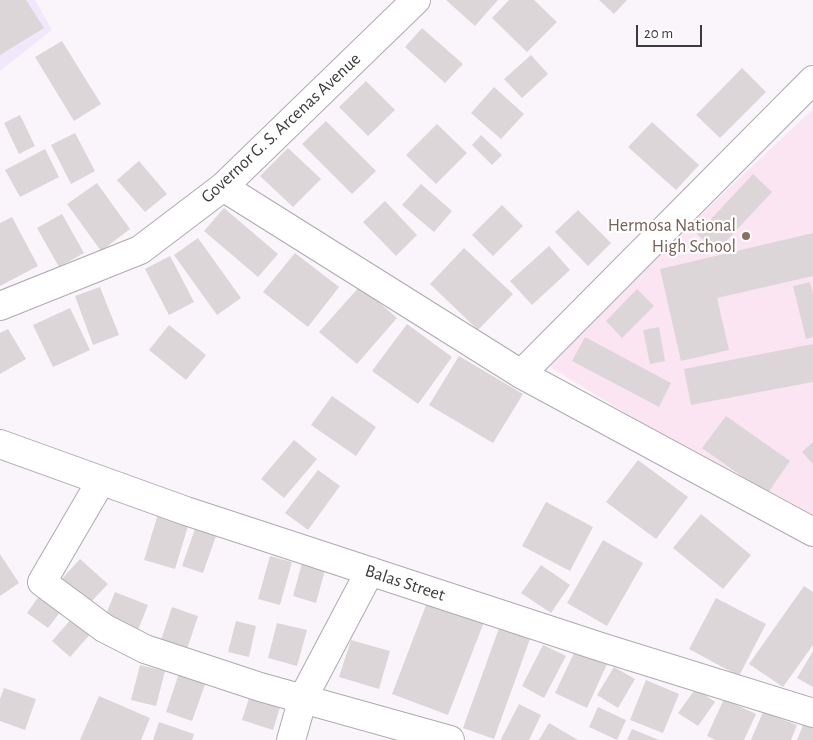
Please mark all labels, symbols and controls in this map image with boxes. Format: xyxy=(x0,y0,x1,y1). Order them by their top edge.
scale bar xyxy=(638,15,704,47)
text: 20 m xyxy=(644,26,673,41)
street label: Governor G. S. Arcenas Avenue xyxy=(197,48,365,208)
place label: Hermosa National High School xyxy=(608,215,736,258)
marker: Hermosa National High School xyxy=(740,230,752,242)
street label: Balas Street xyxy=(362,560,448,606)

